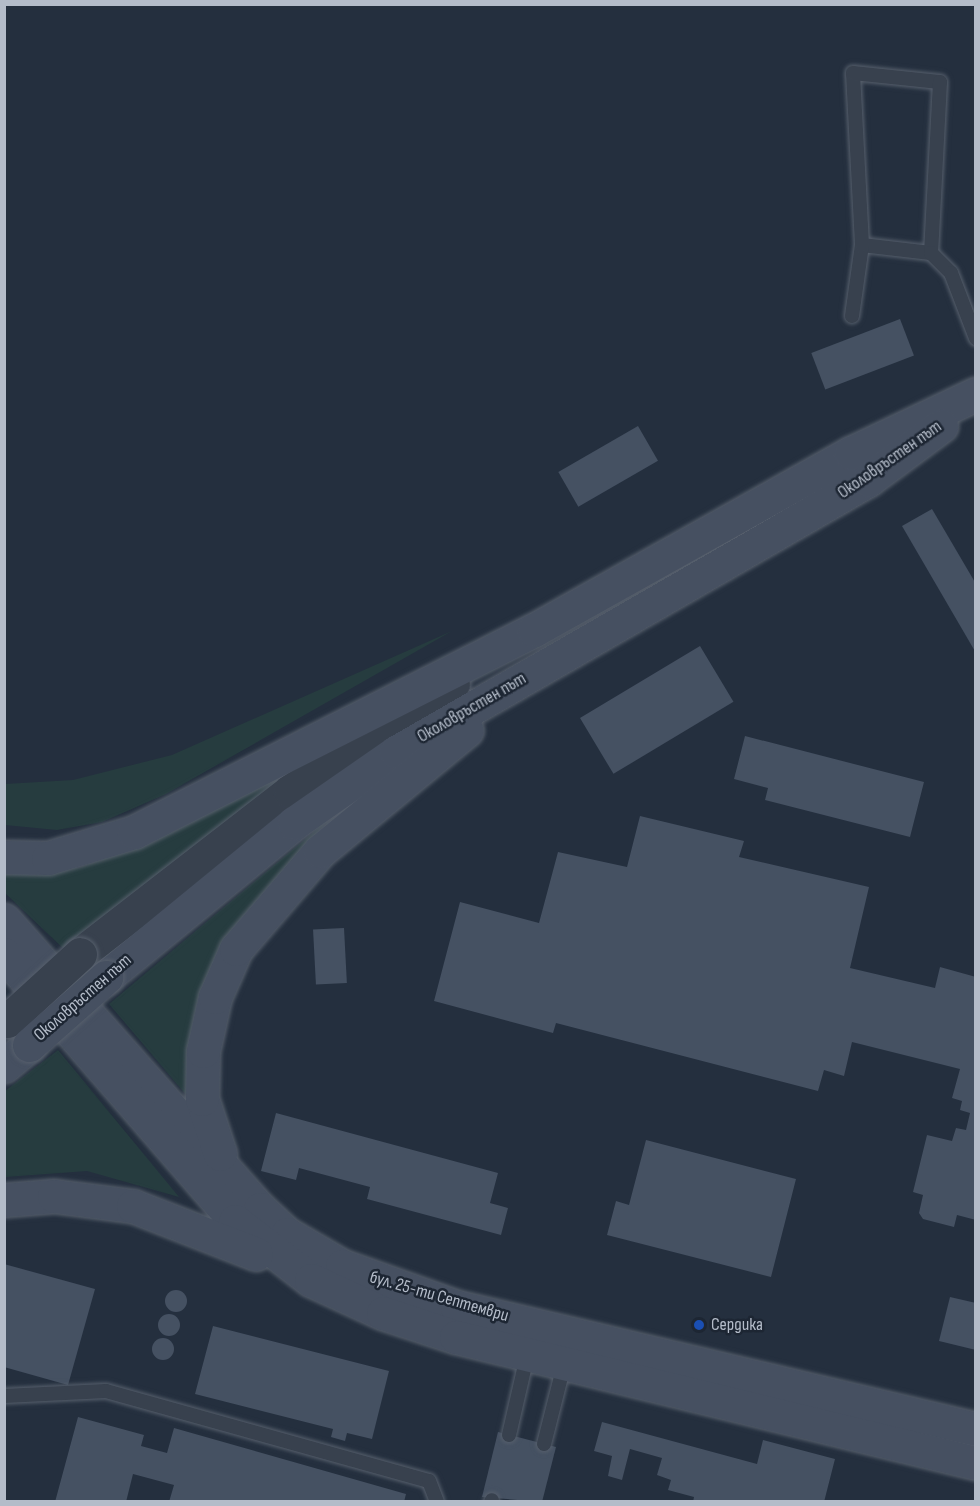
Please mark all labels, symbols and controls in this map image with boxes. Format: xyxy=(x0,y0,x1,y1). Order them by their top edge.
street label: Околовръстен път xyxy=(834,416,946,504)
street label: Околовръстен път xyxy=(414,668,530,748)
street label: Околовръстен път xyxy=(30,950,136,1046)
street label: бул. 25-ти Септември xyxy=(367,1267,511,1327)
place label: Сердика xyxy=(711,1314,763,1336)
marker: Сердика xyxy=(692,1318,706,1332)

